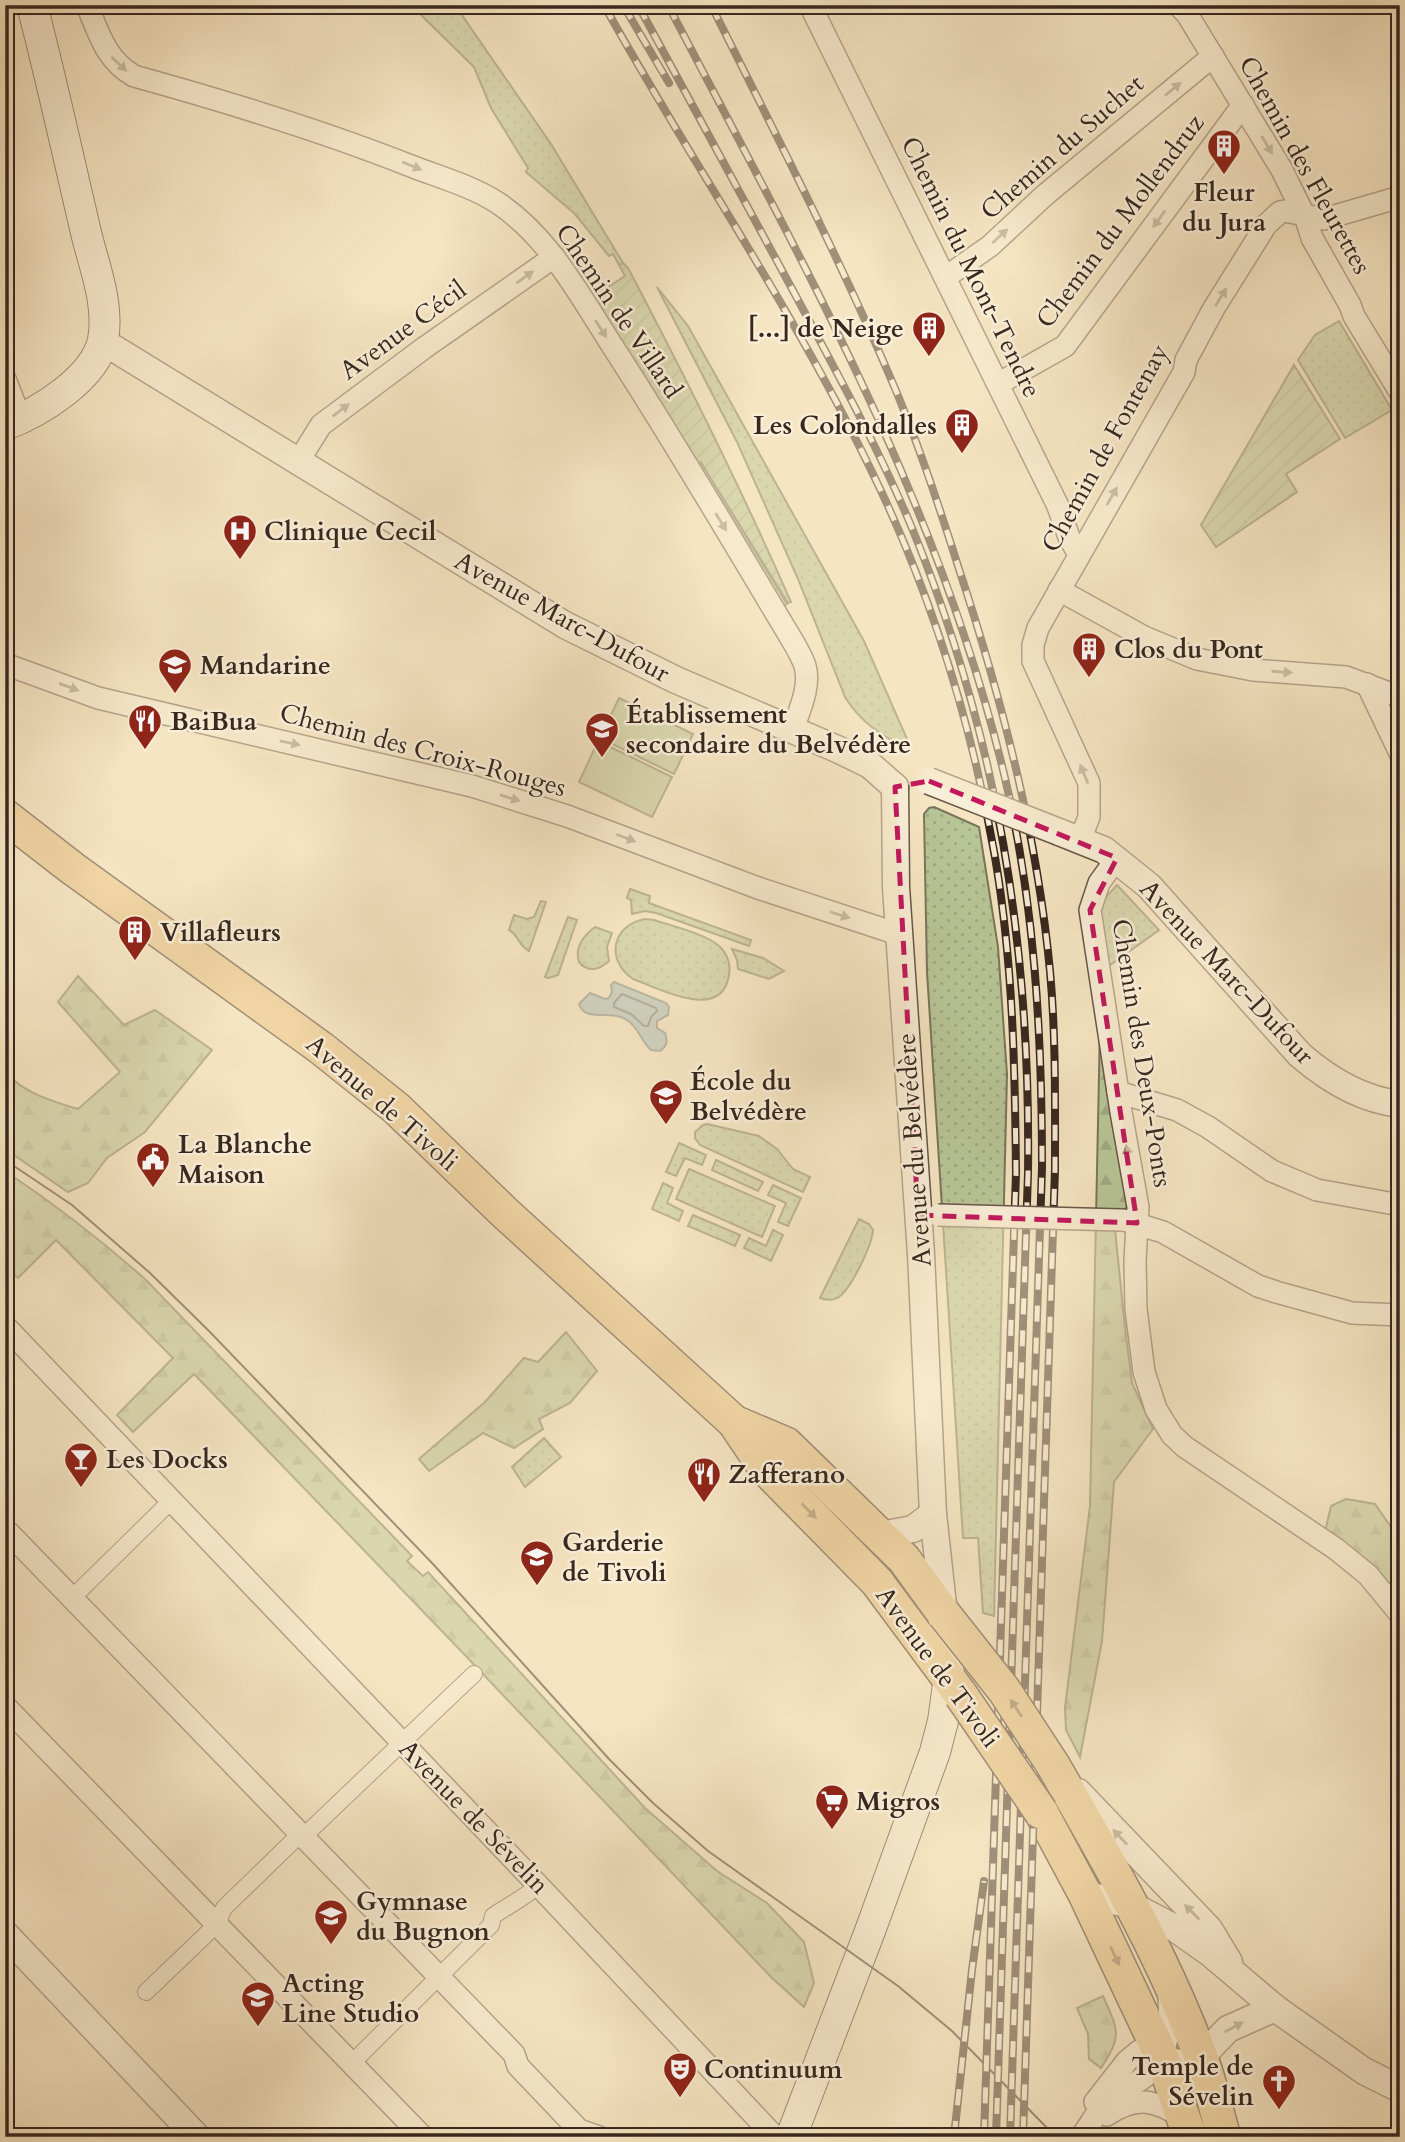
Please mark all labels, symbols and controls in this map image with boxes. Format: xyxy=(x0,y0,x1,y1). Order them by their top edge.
street label: Chemin des Fleurettes xyxy=(1231,50,1379,280)
one-way arrow xyxy=(110,56,127,72)
street label: Chemin du Suchet xyxy=(973,66,1151,228)
one-way arrow xyxy=(1164,81,1182,96)
street label: Chemin du Mollendruz xyxy=(1028,106,1212,335)
building icon: Fleur du Jura xyxy=(1205,127,1243,176)
street label: Chemin du Mont-Tendre xyxy=(893,131,1049,403)
one-way arrow xyxy=(1260,136,1273,155)
one-way arrow xyxy=(402,161,423,172)
place label: Fleur du Jura xyxy=(1182,175,1266,240)
one-way arrow xyxy=(1151,210,1166,228)
street label: Chemin de Villard xyxy=(547,217,691,405)
one-way arrow xyxy=(991,229,1008,245)
one-way arrow xyxy=(516,270,534,284)
street label: Avenue Cécil xyxy=(333,272,474,388)
one-way arrow xyxy=(1214,287,1227,307)
building icon: [...] de Neige xyxy=(910,309,948,358)
place label: [...] de Neige xyxy=(748,311,904,346)
one-way arrow xyxy=(594,319,607,338)
street label: Chemin de Fontenay xyxy=(1033,337,1177,558)
one-way arrow xyxy=(331,403,349,418)
building icon: Les Colondalles xyxy=(943,406,981,455)
place label: Les Colondalles xyxy=(753,408,937,443)
one-way arrow xyxy=(1106,486,1119,505)
hospital icon: Clinique Cecil xyxy=(221,512,259,561)
one-way arrow xyxy=(714,512,727,531)
place label: Clinique Cecil xyxy=(264,514,437,549)
street label: Avenue Marc-Dufour xyxy=(448,543,676,691)
building icon: Clos du Pont xyxy=(1070,630,1108,679)
place label: Clos du Pont xyxy=(1114,632,1263,667)
school or university icon: Mandarine xyxy=(156,646,194,695)
place label: Mandarine xyxy=(200,648,331,683)
one-way arrow xyxy=(1271,667,1293,678)
one-way arrow xyxy=(59,682,80,693)
street label: Chemin des Croix-Rouges xyxy=(276,695,570,805)
place label: Établissement secondaire du Belvédère xyxy=(626,697,911,762)
restaurant icon: BaiBua xyxy=(126,702,164,751)
place label: BaiBua xyxy=(170,704,257,739)
school or university icon: Établissement secondaire du Belvédère xyxy=(583,710,621,759)
one-way arrow xyxy=(279,738,301,749)
one-way arrow xyxy=(1079,763,1090,784)
one-way arrow xyxy=(500,794,521,804)
one-way arrow xyxy=(616,833,637,844)
street label: Avenue Marc-Dufour xyxy=(1132,872,1322,1072)
one-way arrow xyxy=(830,910,851,921)
building icon: Villafleurs xyxy=(116,913,154,962)
place label: Villafleurs xyxy=(160,915,281,950)
street label: Chemin des Deux-Ponts xyxy=(1104,916,1180,1190)
street label: Avenue de Tivoli xyxy=(298,1027,466,1179)
street label: Avenue du Belvédère xyxy=(888,1032,940,1268)
place label: École du Belvédère xyxy=(690,1064,807,1129)
school or university icon: École du Belvédère xyxy=(647,1077,685,1126)
place label: La Blanche Maison xyxy=(178,1127,312,1192)
public building icon: La Blanche Maison xyxy=(134,1140,172,1189)
one-way arrow xyxy=(1123,1144,1134,1166)
bar icon: Les Docks xyxy=(62,1440,100,1489)
place label: Les Docks xyxy=(106,1442,228,1477)
restaurant icon: Zafferano xyxy=(685,1455,723,1504)
place label: Zafferano xyxy=(728,1457,845,1492)
one-way arrow xyxy=(800,1503,817,1520)
place label: Garderie de Tivoli xyxy=(562,1525,667,1590)
school or university icon: Garderie de Tivoli xyxy=(518,1538,556,1587)
street label: Avenue de Tivoli xyxy=(868,1579,1008,1755)
one-way arrow xyxy=(1010,1699,1023,1718)
street label: Avenue de Sévelin xyxy=(391,1732,557,1902)
supermarket icon: Migros xyxy=(813,1782,851,1831)
place label: Migros xyxy=(856,1784,940,1819)
one-way arrow xyxy=(1112,1828,1128,1846)
place label: Gymnase du Bugnon xyxy=(356,1884,490,1949)
school or university icon: Gymnase du Bugnon xyxy=(312,1897,350,1946)
one-way arrow xyxy=(1185,1904,1201,1921)
one-way arrow xyxy=(1109,1946,1120,1966)
place label: Acting Line Studio xyxy=(282,1966,419,2031)
school or university icon: Acting Line Studio xyxy=(239,1979,277,2028)
one-way arrow xyxy=(1225,2022,1245,2034)
place label: Temple de Sévelin xyxy=(1132,2049,1254,2114)
theatre icon: Continuum xyxy=(661,2050,699,2099)
place label: Continuum xyxy=(704,2052,843,2087)
church icon: Temple de Sévelin xyxy=(1260,2062,1298,2111)

